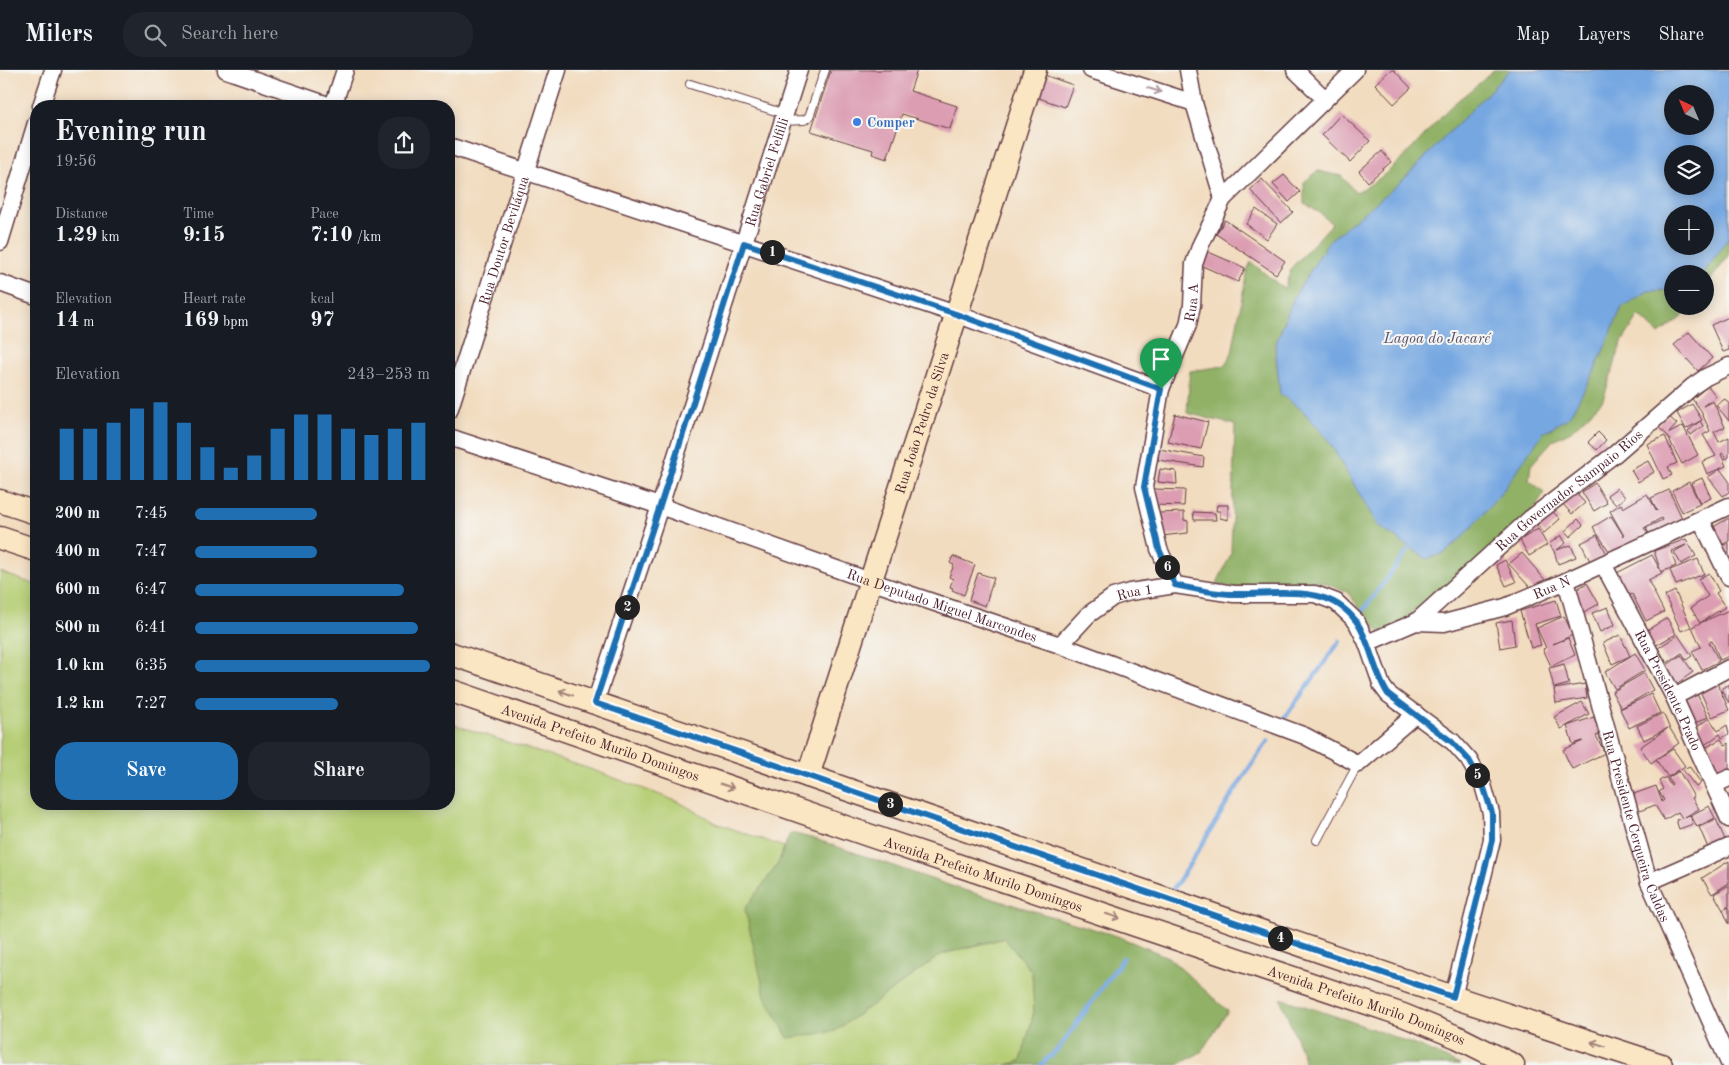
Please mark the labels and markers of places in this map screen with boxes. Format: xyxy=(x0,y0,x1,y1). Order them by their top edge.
marker: Comper xyxy=(851,116,863,128)
place label: Comper xyxy=(867,116,915,130)
pin: 1 xyxy=(760,240,784,264)
pin xyxy=(1140,338,1182,389)
pin: 6 xyxy=(1154,554,1180,580)
pin: 2 xyxy=(614,594,640,620)
pin: 5 xyxy=(1464,762,1490,788)
pin: 3 xyxy=(878,792,902,816)
pin: 4 xyxy=(1268,926,1292,950)

